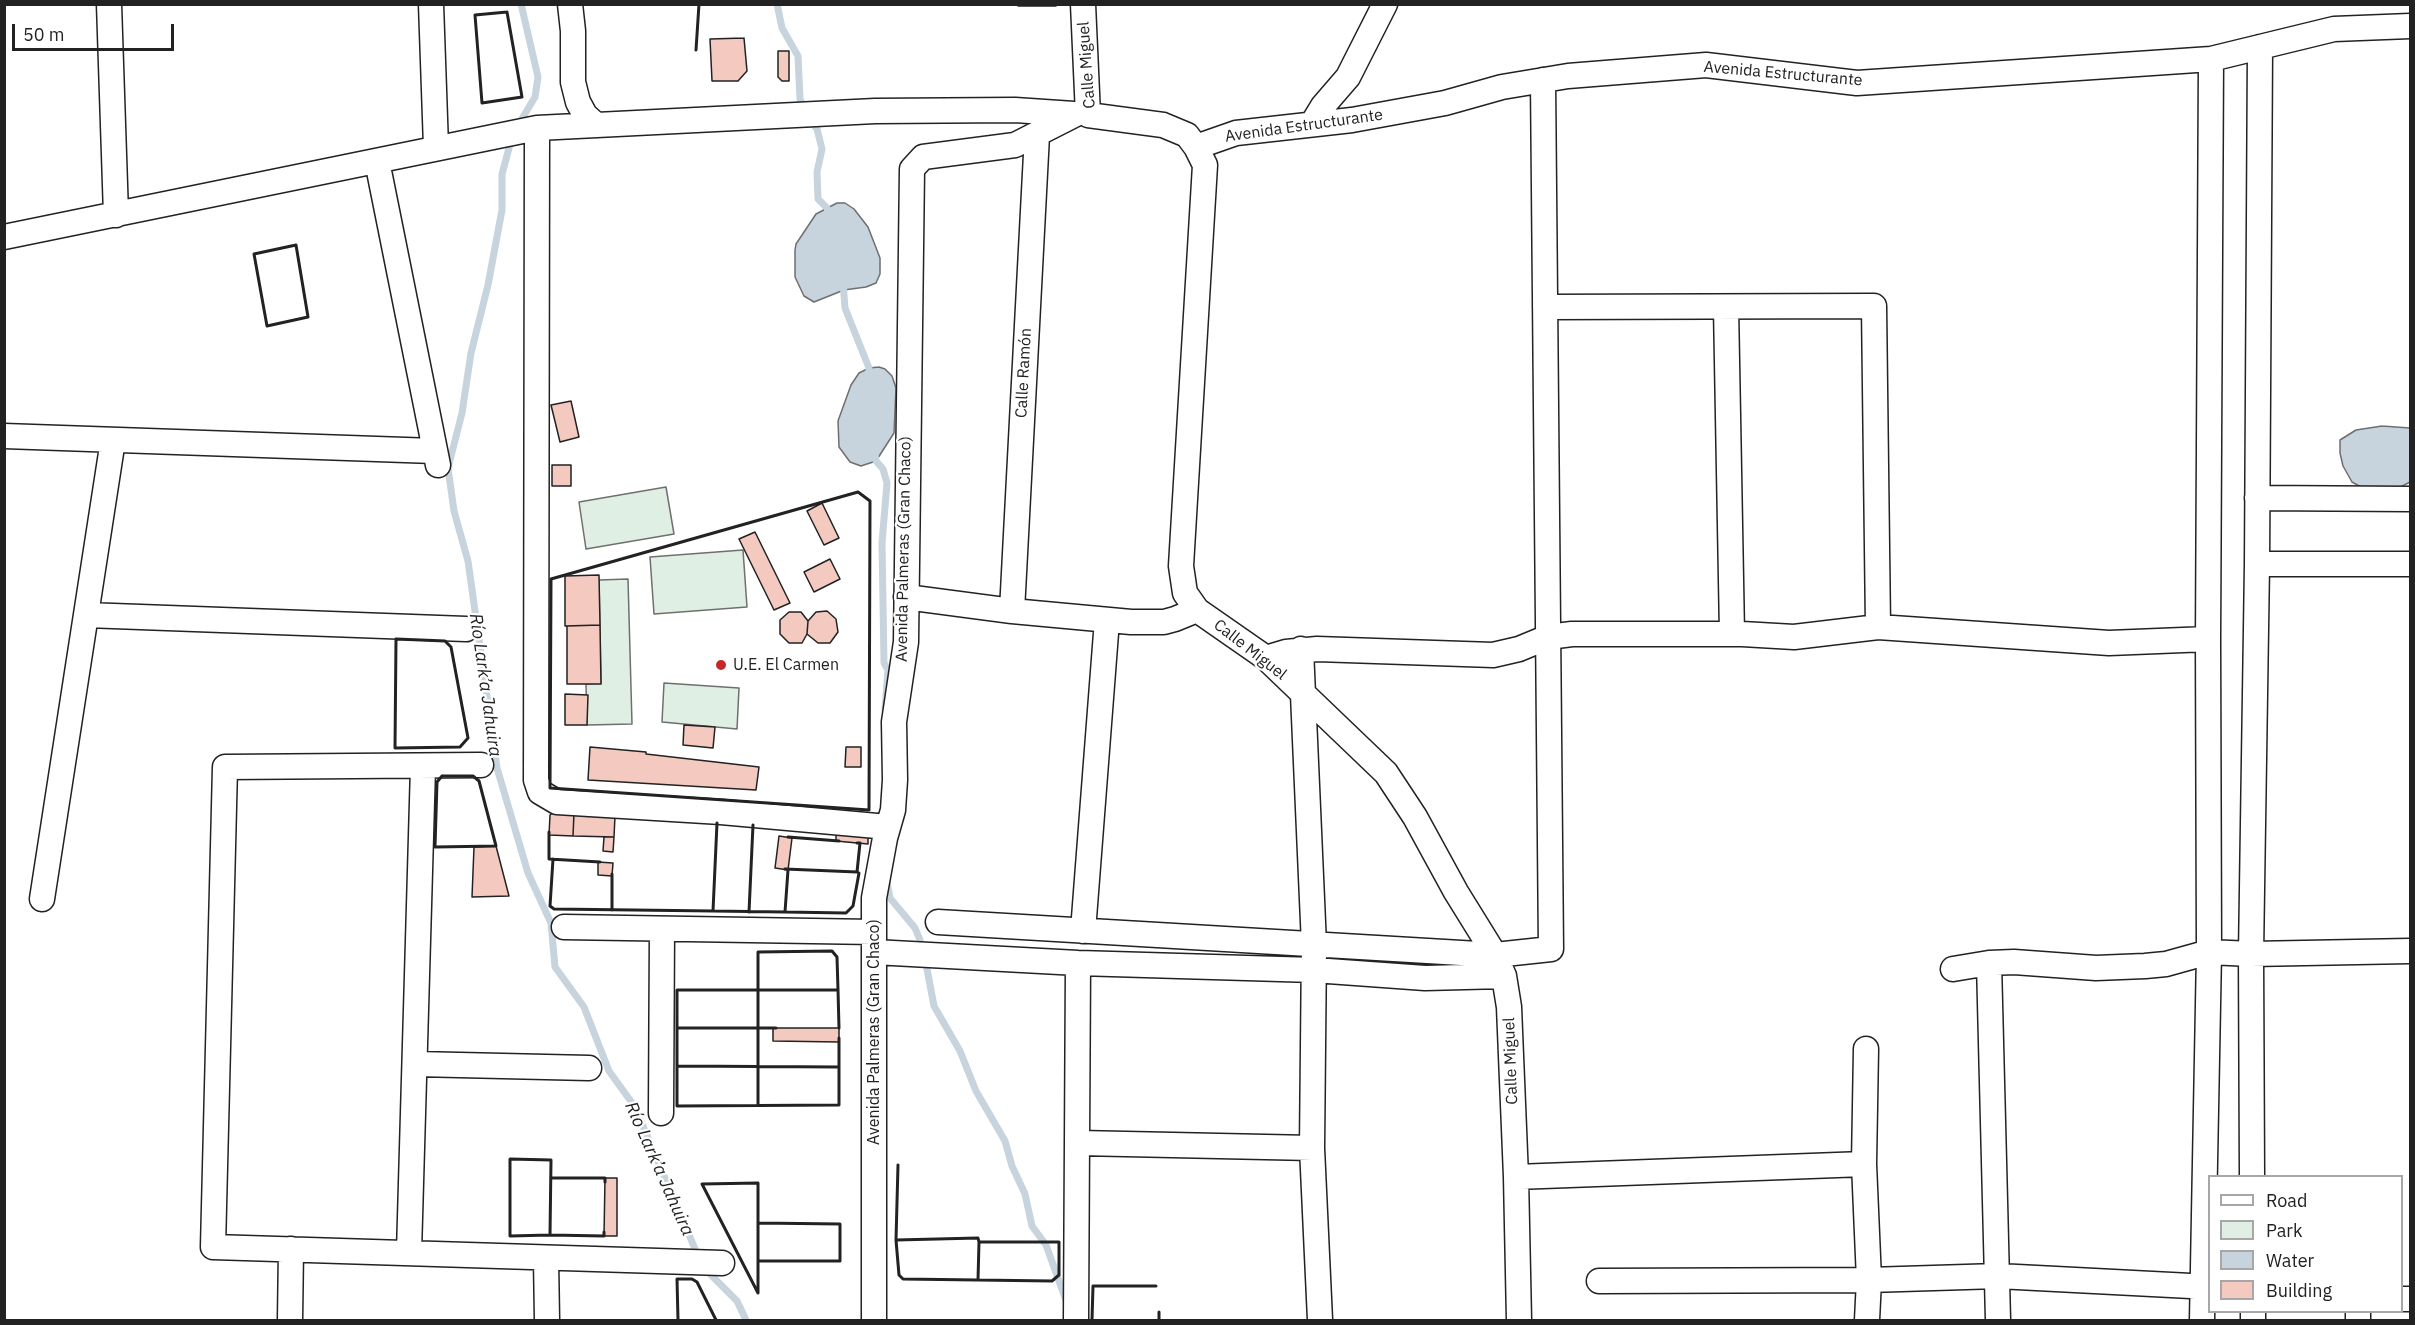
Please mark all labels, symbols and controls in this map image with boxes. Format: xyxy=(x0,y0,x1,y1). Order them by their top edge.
scale bar xyxy=(15,12,177,50)
street label: Calle Miguel xyxy=(1074,21,1100,109)
text: 50 m xyxy=(23,23,65,46)
street label: Avenida Estructurante xyxy=(1703,57,1863,91)
street label: Avenida Estructurante xyxy=(1224,105,1384,147)
street label: Calle Ramón xyxy=(1012,327,1036,419)
street label: Avenida Palmeras (Gran Chaco) xyxy=(892,436,916,662)
water label: Río Lark’a Jahuira xyxy=(464,612,506,758)
street label: Calle Miguel xyxy=(1210,616,1290,684)
place label: U.E. El Carmen xyxy=(733,655,839,675)
marker: U.E. El Carmen xyxy=(714,658,728,672)
street label: Avenida Palmeras (Gran Chaco) xyxy=(864,919,884,1145)
street label: Calle Miguel xyxy=(1500,1017,1522,1105)
water label: Río Lark’a Jahuira xyxy=(620,1099,698,1239)
legend xyxy=(2208,1175,2403,1313)
text: Road xyxy=(2266,1189,2307,1212)
text: Park xyxy=(2266,1219,2302,1242)
text: Water xyxy=(2266,1249,2314,1272)
text: Building xyxy=(2266,1279,2332,1302)

